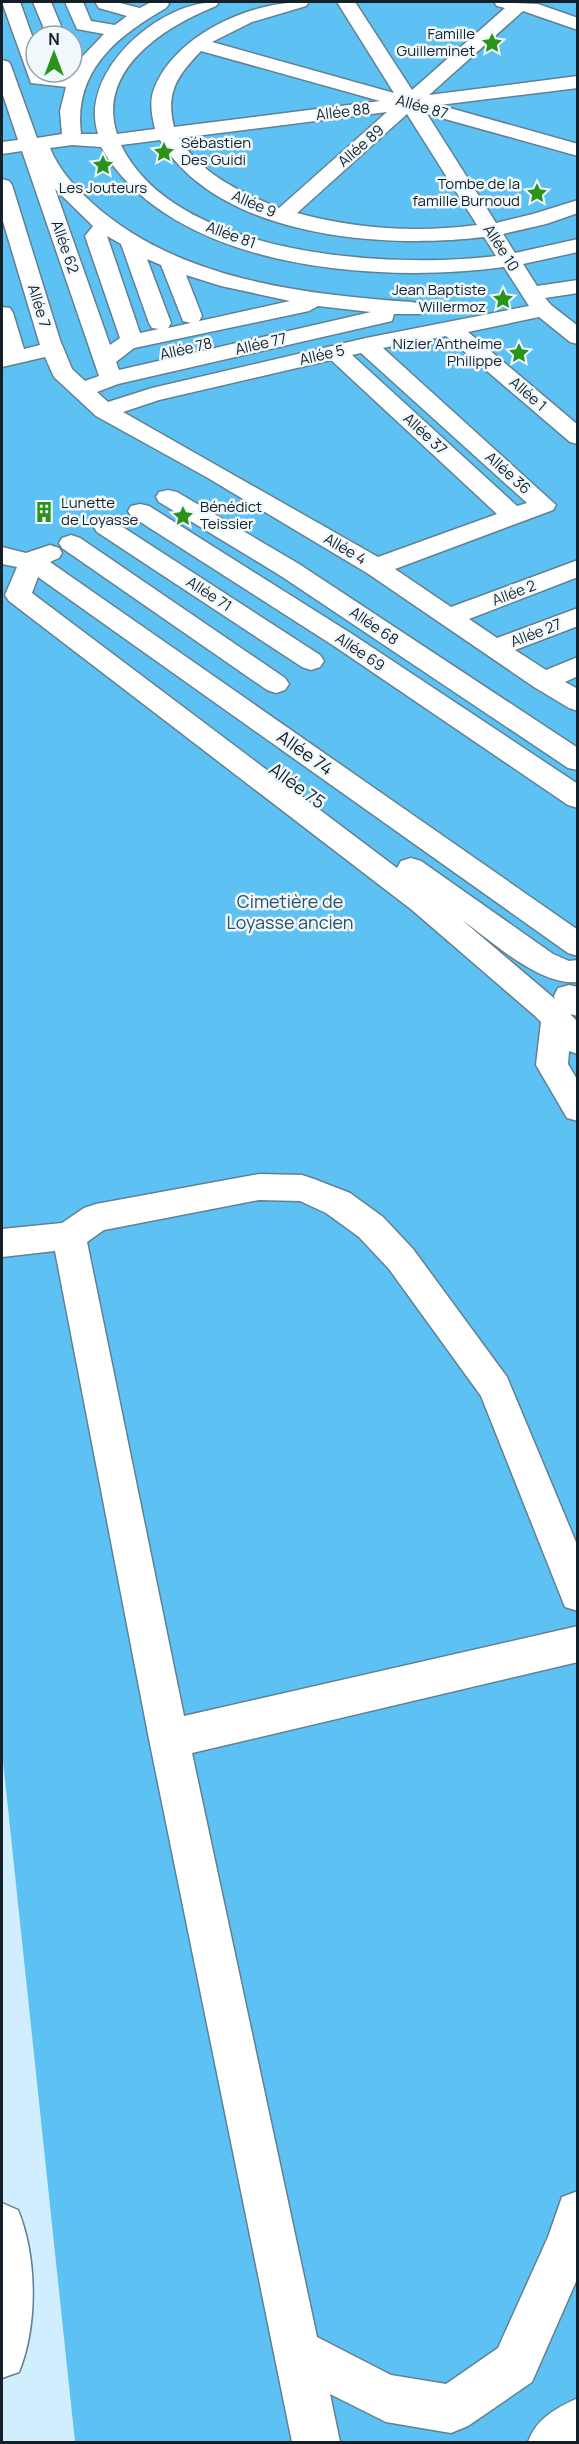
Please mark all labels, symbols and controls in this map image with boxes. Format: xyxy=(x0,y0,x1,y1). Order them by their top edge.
place label: Famille Guilleminet xyxy=(397,23,475,61)
north arrow xyxy=(24,24,84,84)
text: N xyxy=(48,28,60,50)
place icon: Famille Guilleminet xyxy=(480,31,504,55)
street label: Allée 87 xyxy=(394,89,451,124)
street label: Allée 88 xyxy=(315,98,371,125)
street label: Allée 89 xyxy=(333,120,388,172)
place label: Sébastien Des Guidi xyxy=(181,132,251,170)
place icon: Sébastien Des Guidi xyxy=(152,140,176,164)
place icon: Les Jouteurs xyxy=(91,153,115,177)
place label: Tombe de la famille Burnoud xyxy=(413,173,520,211)
place label: Les Jouteurs xyxy=(59,177,147,198)
place icon: Tombe de la famille Burnoud xyxy=(525,181,549,205)
street label: Allée 9 xyxy=(229,185,280,222)
street label: Allée 81 xyxy=(203,216,259,253)
street label: Allée 62 xyxy=(47,217,84,276)
street label: Allée 10 xyxy=(478,220,524,275)
place label: Jean Baptiste Willermoz xyxy=(392,279,486,317)
street label: Allée 7 xyxy=(23,281,56,330)
place icon: Jean Baptiste Willermoz xyxy=(491,287,515,311)
street label: Allée 77 xyxy=(233,327,289,360)
street label: Allée 78 xyxy=(158,332,214,365)
place label: Nizier Anthelme Philippe xyxy=(393,333,502,371)
street label: Allée 5 xyxy=(297,339,347,370)
place icon: Nizier Anthelme Philippe xyxy=(507,341,531,365)
street label: Allée 1 xyxy=(505,372,551,416)
street label: Allée 37 xyxy=(399,408,452,459)
street label: Allée 36 xyxy=(481,447,536,499)
place label: Lunette de Loyasse xyxy=(61,492,139,530)
place label: Bénédict Teissier xyxy=(200,496,262,534)
building icon: Lunette de Loyasse xyxy=(32,500,56,524)
place icon: Bénédict Teissier xyxy=(171,504,195,528)
street label: Allée 4 xyxy=(320,528,371,569)
street label: Allée 71 xyxy=(182,571,236,616)
street label: Allée 2 xyxy=(489,575,539,611)
street label: Allée 68 xyxy=(346,601,403,650)
street label: Allée 27 xyxy=(507,613,564,652)
street label: Allée 69 xyxy=(331,627,389,676)
street label: Allée 74 xyxy=(273,724,338,780)
street label: Allée 75 xyxy=(265,757,330,814)
park label: Cimetière de Loyasse ancien xyxy=(226,889,354,934)

